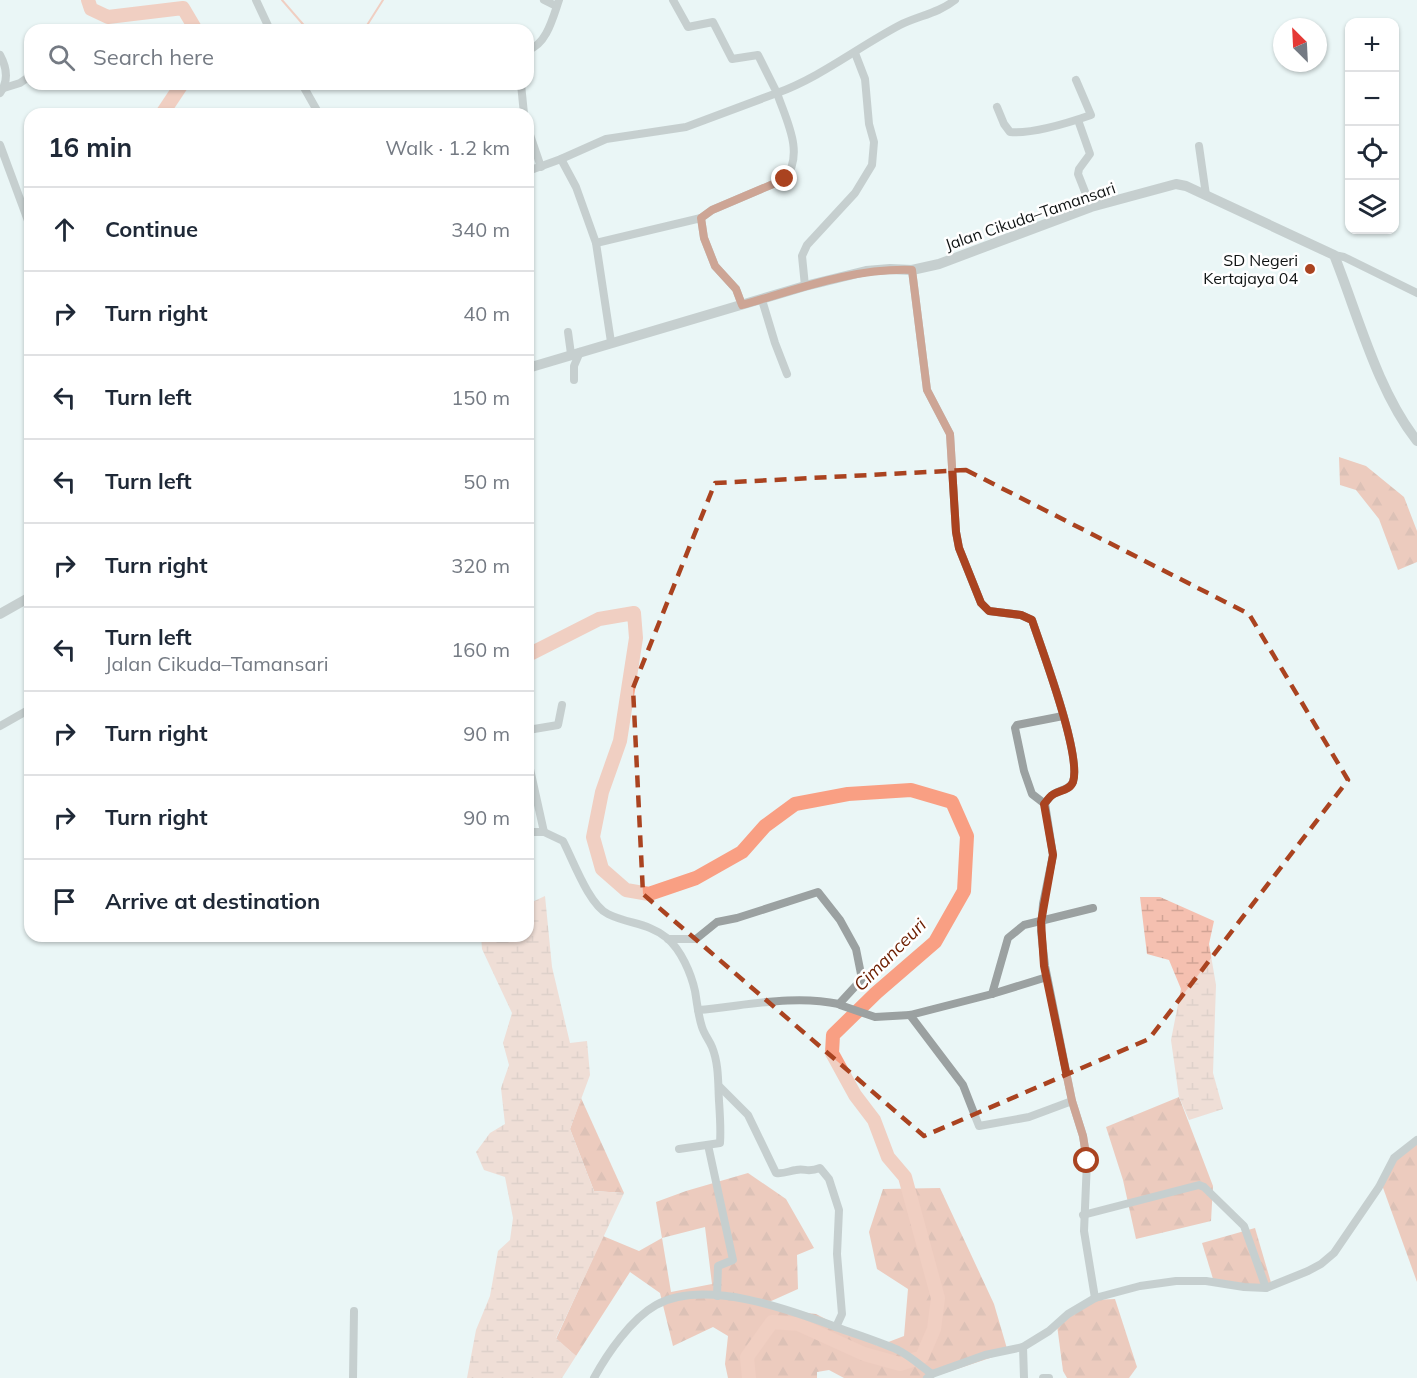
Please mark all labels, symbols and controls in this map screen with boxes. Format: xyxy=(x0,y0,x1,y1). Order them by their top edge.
north arrow xyxy=(1273,18,1327,72)
map controls xyxy=(1345,18,1399,234)
button: + xyxy=(1345,18,1399,72)
search box xyxy=(24,24,534,90)
icon: search xyxy=(45,41,78,74)
text: Search here xyxy=(93,43,214,71)
button: − xyxy=(1345,72,1399,126)
button: locate xyxy=(1345,126,1399,180)
text: 16 min xyxy=(48,131,132,164)
text: Walk · 1.2 km xyxy=(385,135,510,160)
route end xyxy=(771,165,797,191)
street label: Jalan Cikuda–Tamansari xyxy=(942,177,1118,255)
button: layers xyxy=(1345,180,1399,234)
icon: ahead xyxy=(48,213,81,246)
text: Continue xyxy=(105,215,198,243)
text: 340 m xyxy=(451,217,510,242)
place label: SD Negeri Kertajaya 04 xyxy=(1203,250,1298,288)
marker: SD Negeri Kertajaya 04 xyxy=(1303,262,1317,276)
icon: right xyxy=(48,297,81,330)
text: Turn right xyxy=(105,299,208,327)
text: 40 m xyxy=(463,301,510,326)
icon: left xyxy=(48,381,81,414)
text: Turn left xyxy=(105,383,192,411)
text: 150 m xyxy=(451,385,510,410)
icon: left xyxy=(48,465,81,498)
text: Turn left xyxy=(105,467,192,495)
text: 50 m xyxy=(463,469,510,494)
icon: right xyxy=(48,549,81,582)
text: Turn right xyxy=(105,551,208,579)
text: 320 m xyxy=(451,553,510,578)
text: Turn left xyxy=(105,623,192,651)
icon: left xyxy=(48,633,81,666)
text: 160 m xyxy=(451,637,510,662)
text: Jalan Cikuda–Tamansari xyxy=(105,651,329,676)
icon: right xyxy=(48,717,81,750)
text: Turn right xyxy=(105,719,208,747)
text: 90 m xyxy=(463,721,510,746)
icon: right xyxy=(48,801,81,834)
text: Turn right xyxy=(105,803,208,831)
text: 90 m xyxy=(463,805,510,830)
icon: arrive xyxy=(48,885,81,918)
text: Arrive at destination xyxy=(105,887,320,915)
water label: Cimanceuri xyxy=(848,913,931,996)
route start xyxy=(1073,1147,1099,1173)

